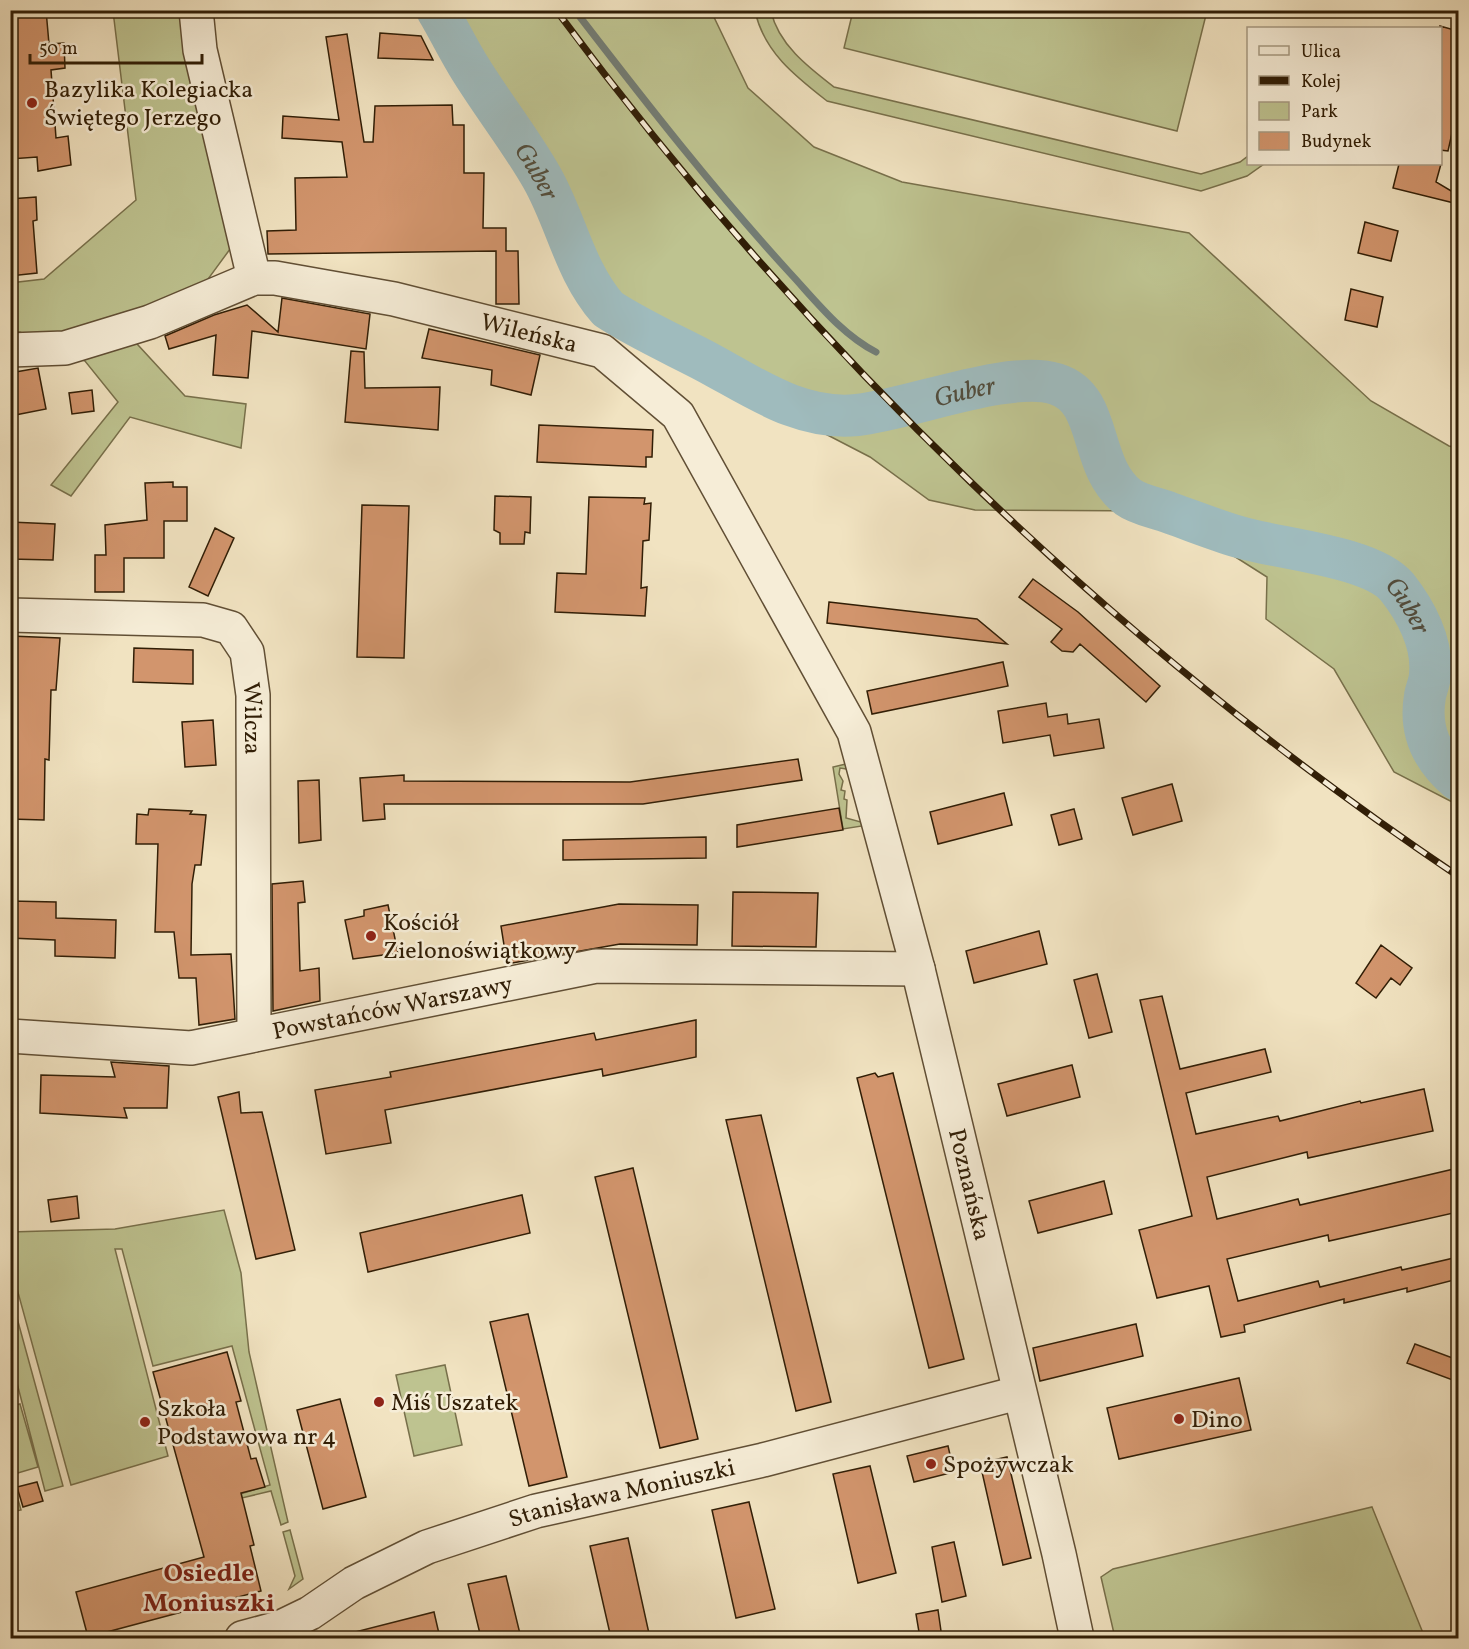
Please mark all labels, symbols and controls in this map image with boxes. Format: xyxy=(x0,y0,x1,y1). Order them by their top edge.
scale bar xyxy=(30,27,202,65)
legend xyxy=(1247,27,1442,165)
text: 50 m xyxy=(39,37,78,62)
text: Ulica xyxy=(1301,40,1341,65)
text: Kolej xyxy=(1301,70,1341,95)
place label: Bazylika Kolegiacka Świętego Jerzego xyxy=(44,74,253,136)
marker: Bazylika Kolegiacka Świętego Jerzego xyxy=(25,96,39,110)
text: Park xyxy=(1301,100,1338,125)
text: Budynek xyxy=(1301,130,1372,155)
water label: Guber xyxy=(505,136,567,207)
street label: Wileńska xyxy=(477,306,581,363)
water label: Guber xyxy=(930,369,999,417)
water label: Guber xyxy=(1376,570,1438,640)
street label: Wilcza xyxy=(232,680,269,755)
place label: Kościół Zielonoświątkowy xyxy=(383,907,576,969)
marker: Kościół Zielonoświątkowy xyxy=(364,929,378,943)
street label: Powstańców Warszawy xyxy=(270,968,516,1050)
street label: Poznańska xyxy=(938,1125,998,1244)
place label: Miś Uszatek xyxy=(391,1387,518,1421)
place label: Szkoła Podstawowa nr 4 xyxy=(157,1393,336,1455)
marker: Miś Uszatek xyxy=(372,1395,386,1409)
place label: Dino xyxy=(1191,1404,1243,1438)
marker: Dino xyxy=(1172,1412,1186,1426)
marker: Szkoła Podstawowa nr 4 xyxy=(138,1415,152,1429)
place label: Spożywczak xyxy=(943,1449,1074,1483)
street label: Stanisława Moniuszki xyxy=(505,1452,739,1538)
marker: Spożywczak xyxy=(924,1457,938,1471)
district label: Osiedle Moniuszki xyxy=(143,1556,275,1622)

